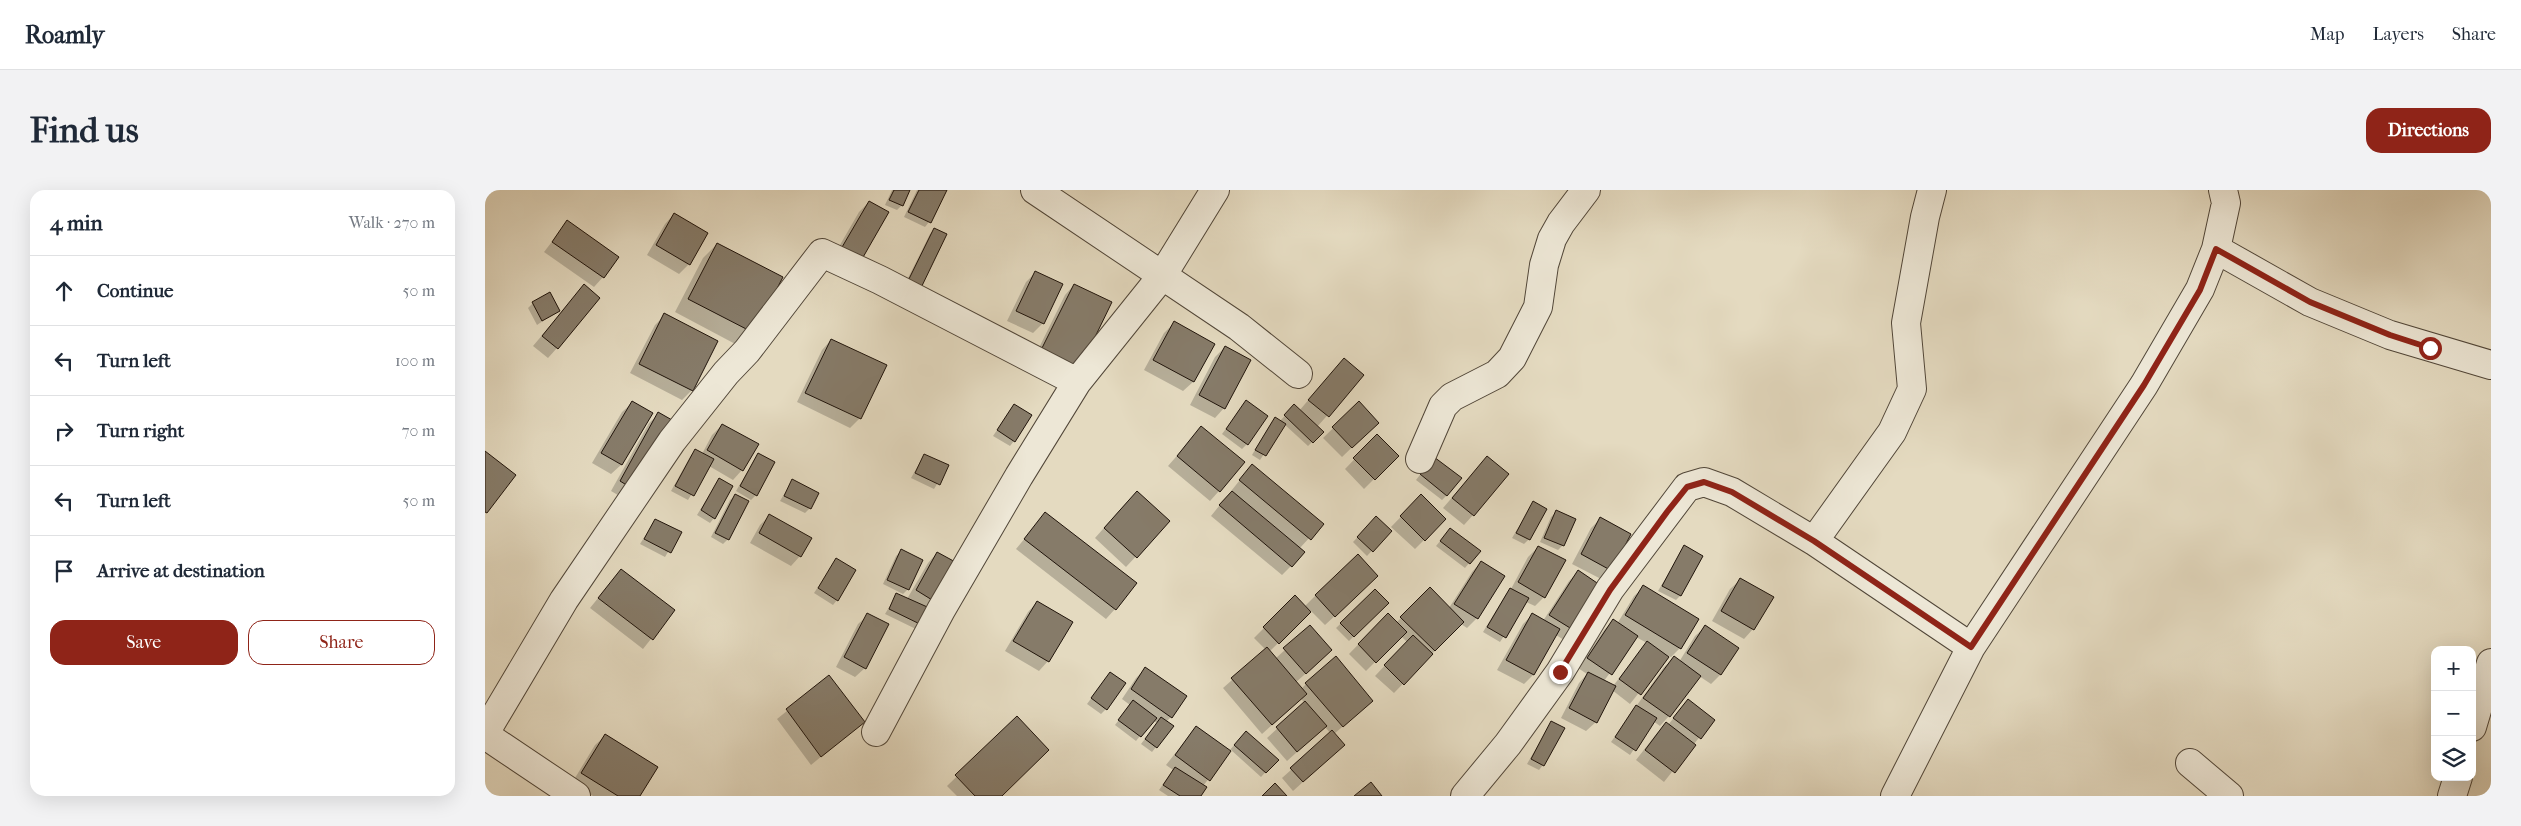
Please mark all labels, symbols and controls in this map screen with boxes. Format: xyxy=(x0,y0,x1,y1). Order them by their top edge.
text: Roamly xyxy=(25,21,104,49)
text: Map xyxy=(2310,24,2344,45)
text: Layers xyxy=(2372,24,2424,45)
text: Share xyxy=(2452,24,2496,45)
button: Directions xyxy=(2366,108,2491,153)
text: Find us xyxy=(30,110,139,151)
text: 4 min xyxy=(50,211,103,235)
text: Walk · 270 m xyxy=(349,213,435,232)
icon: ahead xyxy=(50,277,78,305)
text: Continue xyxy=(97,280,173,302)
text: 50 m xyxy=(403,281,435,300)
route start xyxy=(2419,337,2442,360)
icon: left xyxy=(50,347,78,375)
text: Turn left xyxy=(97,350,171,372)
text: 100 m xyxy=(395,351,435,370)
icon: right xyxy=(50,417,78,445)
text: Turn right xyxy=(97,420,184,442)
text: 70 m xyxy=(402,421,435,440)
icon: left xyxy=(50,487,78,515)
text: Turn left xyxy=(97,490,171,512)
text: 50 m xyxy=(403,491,435,510)
icon: arrive xyxy=(50,557,78,585)
text: Arrive at destination xyxy=(97,560,265,582)
button: Save xyxy=(50,620,238,665)
button: Share xyxy=(248,620,435,665)
map controls xyxy=(2431,646,2476,781)
button: + xyxy=(2431,646,2476,691)
route end xyxy=(1549,661,1572,684)
button: − xyxy=(2431,691,2476,736)
button: layers xyxy=(2431,736,2476,781)

